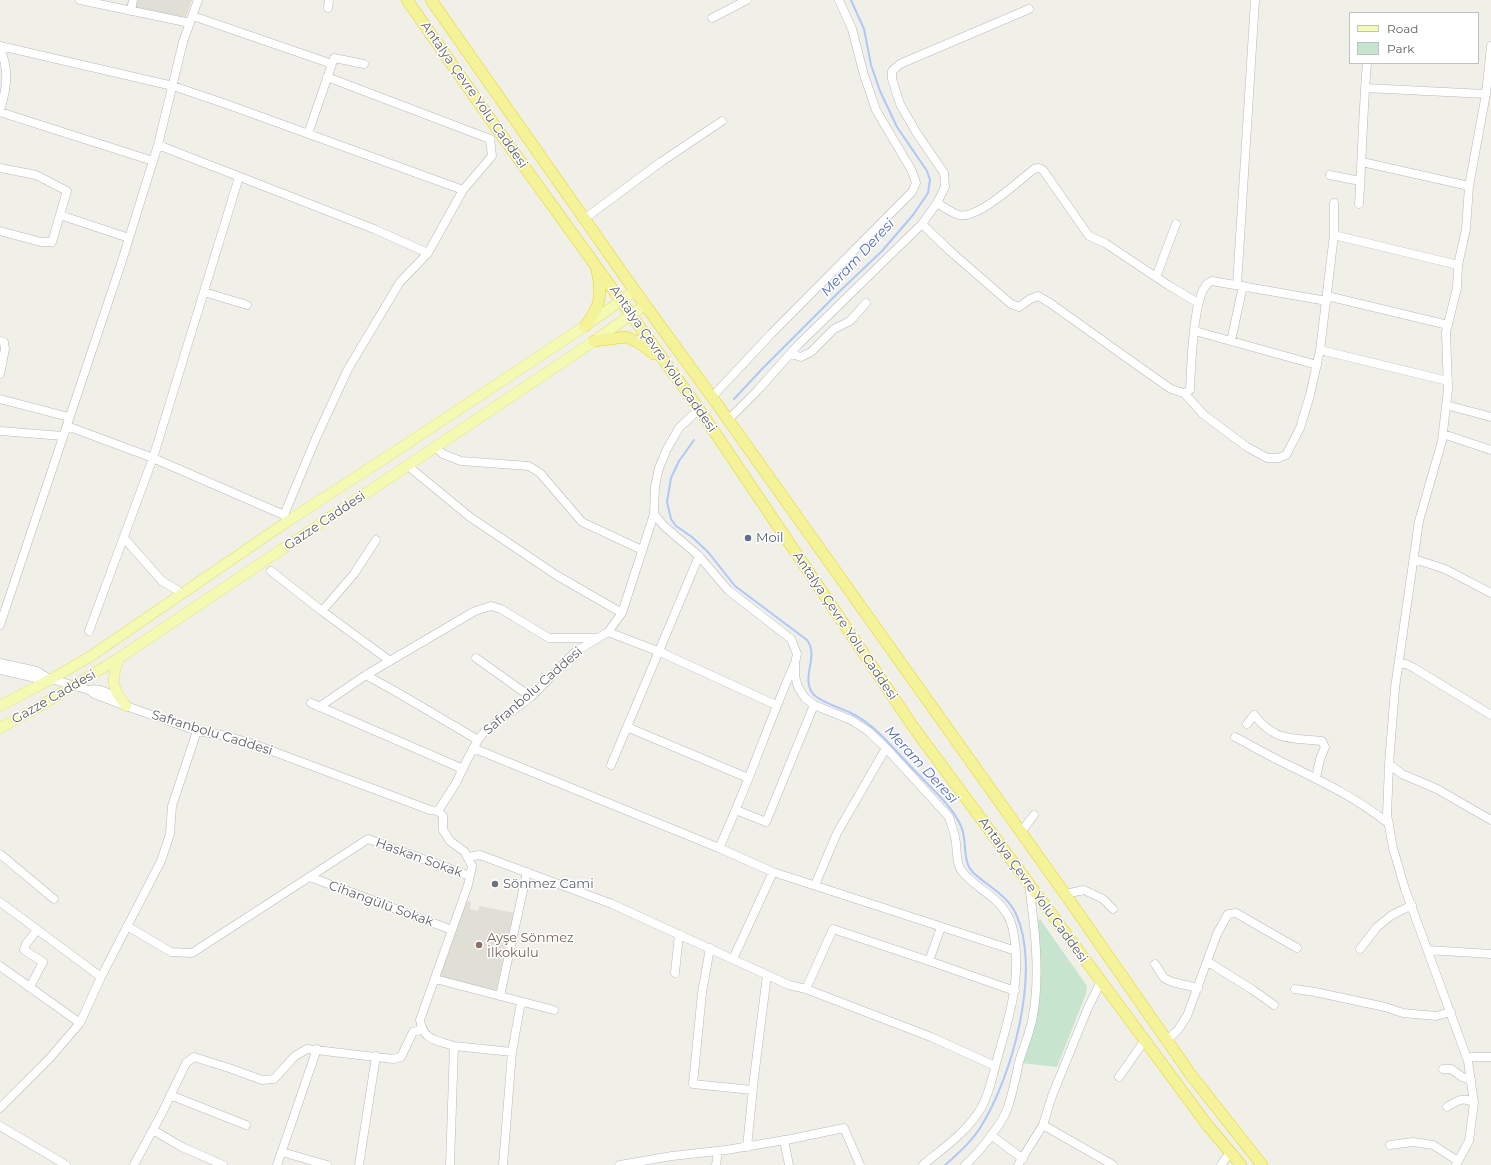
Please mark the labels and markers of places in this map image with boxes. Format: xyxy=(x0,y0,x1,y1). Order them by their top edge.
place label: Moil xyxy=(756,530,784,546)
marker: Moil xyxy=(743,533,753,543)
place label: Sönmez Cami xyxy=(503,876,594,892)
marker: Sönmez Cami xyxy=(490,879,500,889)
place label: Ayşe Sönmez İlkokulu xyxy=(487,930,574,961)
marker: Ayşe Sönmez İlkokulu xyxy=(474,940,484,950)

